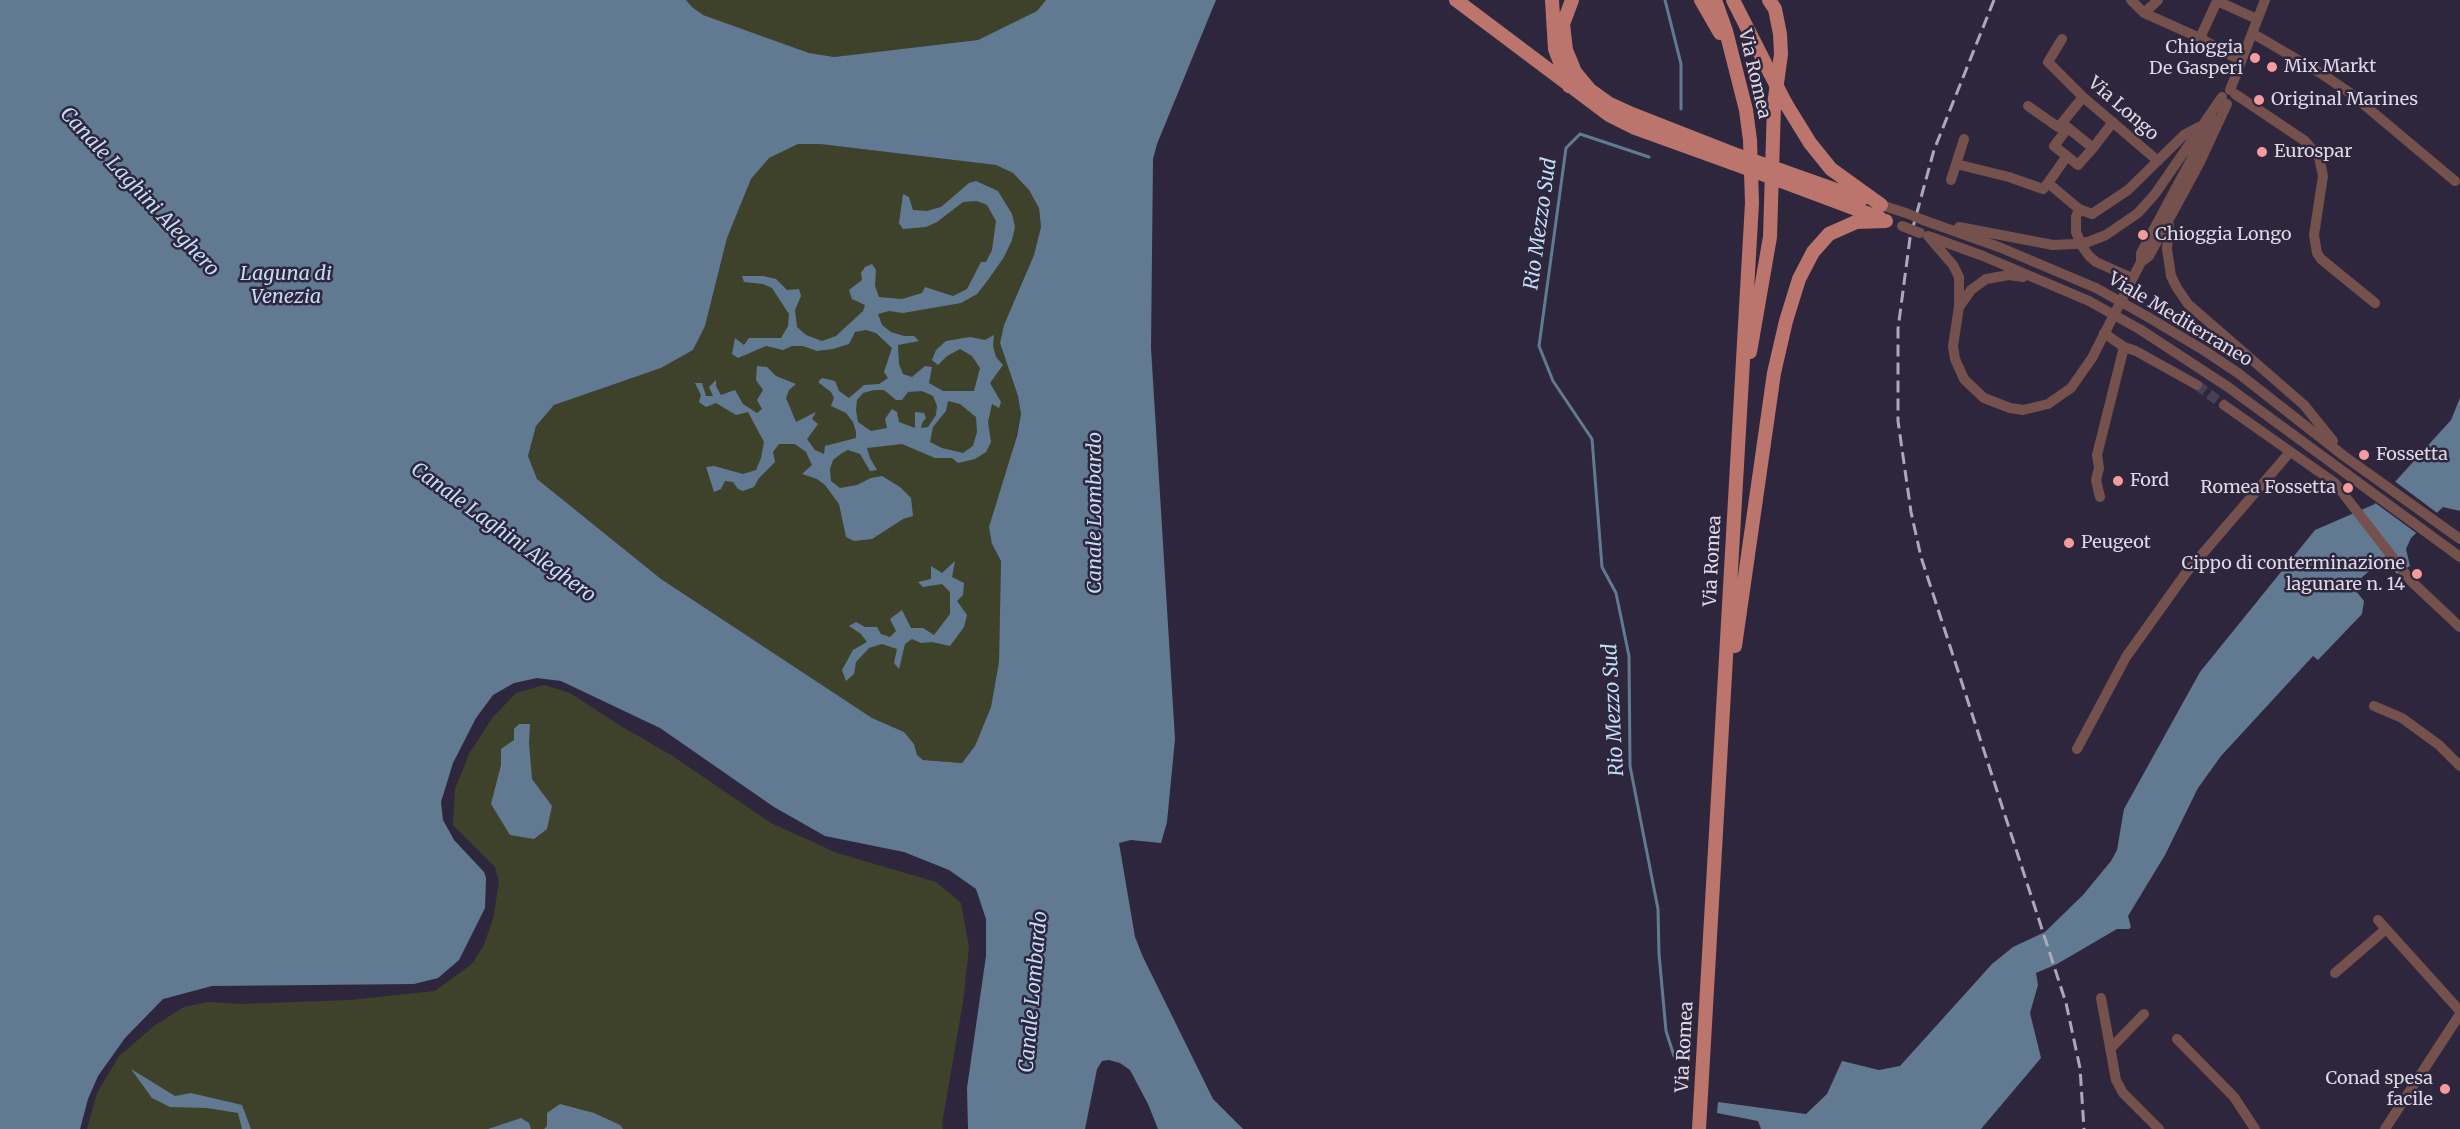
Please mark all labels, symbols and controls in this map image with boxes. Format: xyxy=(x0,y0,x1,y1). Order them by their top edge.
street label: Via Romea xyxy=(1733,27,1775,121)
place label: Chioggia De Gasperi xyxy=(2149,37,2243,80)
marker: Chioggia De Gasperi xyxy=(2248,51,2262,65)
place label: Mix Markt xyxy=(2284,56,2376,78)
marker: Mix Markt xyxy=(2265,60,2279,74)
street label: Via Longo xyxy=(2083,73,2163,145)
place label: Original Marines xyxy=(2271,89,2418,111)
marker: Original Marines xyxy=(2252,93,2266,107)
water label: Canale Laghini Aleghero xyxy=(54,102,224,282)
place label: Eurospar xyxy=(2274,141,2352,163)
marker: Eurospar xyxy=(2255,145,2269,159)
water label: Rio Mezzo Sud xyxy=(1520,157,1562,291)
place label: Chioggia Longo xyxy=(2155,224,2291,246)
marker: Chioggia Longo xyxy=(2136,228,2150,242)
water label: Laguna di Venezia xyxy=(240,262,332,309)
street label: Viale Mediterraneo xyxy=(2104,268,2256,372)
water label: Canale Lombardo xyxy=(1083,432,1107,594)
place label: Fossetta xyxy=(2376,444,2448,466)
marker: Fossetta xyxy=(2357,448,2371,462)
water label: Canale Laghini Aleghero xyxy=(406,458,600,608)
place label: Ford xyxy=(2130,470,2169,492)
marker: Ford xyxy=(2111,474,2125,488)
place label: Romea Fossetta xyxy=(2200,477,2336,499)
marker: Romea Fossetta xyxy=(2341,481,2355,495)
street label: Via Romea xyxy=(1700,515,1726,607)
place label: Peugeot xyxy=(2081,532,2151,554)
marker: Peugeot xyxy=(2062,536,2076,550)
place label: Cippo di conterminazione lagunare n. 14 xyxy=(2182,553,2405,596)
marker: Cippo di conterminazione lagunare n. 14 xyxy=(2410,567,2424,581)
water label: Rio Mezzo Sud xyxy=(1599,643,1629,777)
water label: Canale Lombardo xyxy=(1015,910,1053,1074)
street label: Via Romea xyxy=(1672,1001,1698,1093)
place label: Conad spesa facile xyxy=(2326,1068,2433,1110)
marker: Conad spesa facile xyxy=(2438,1082,2452,1096)

